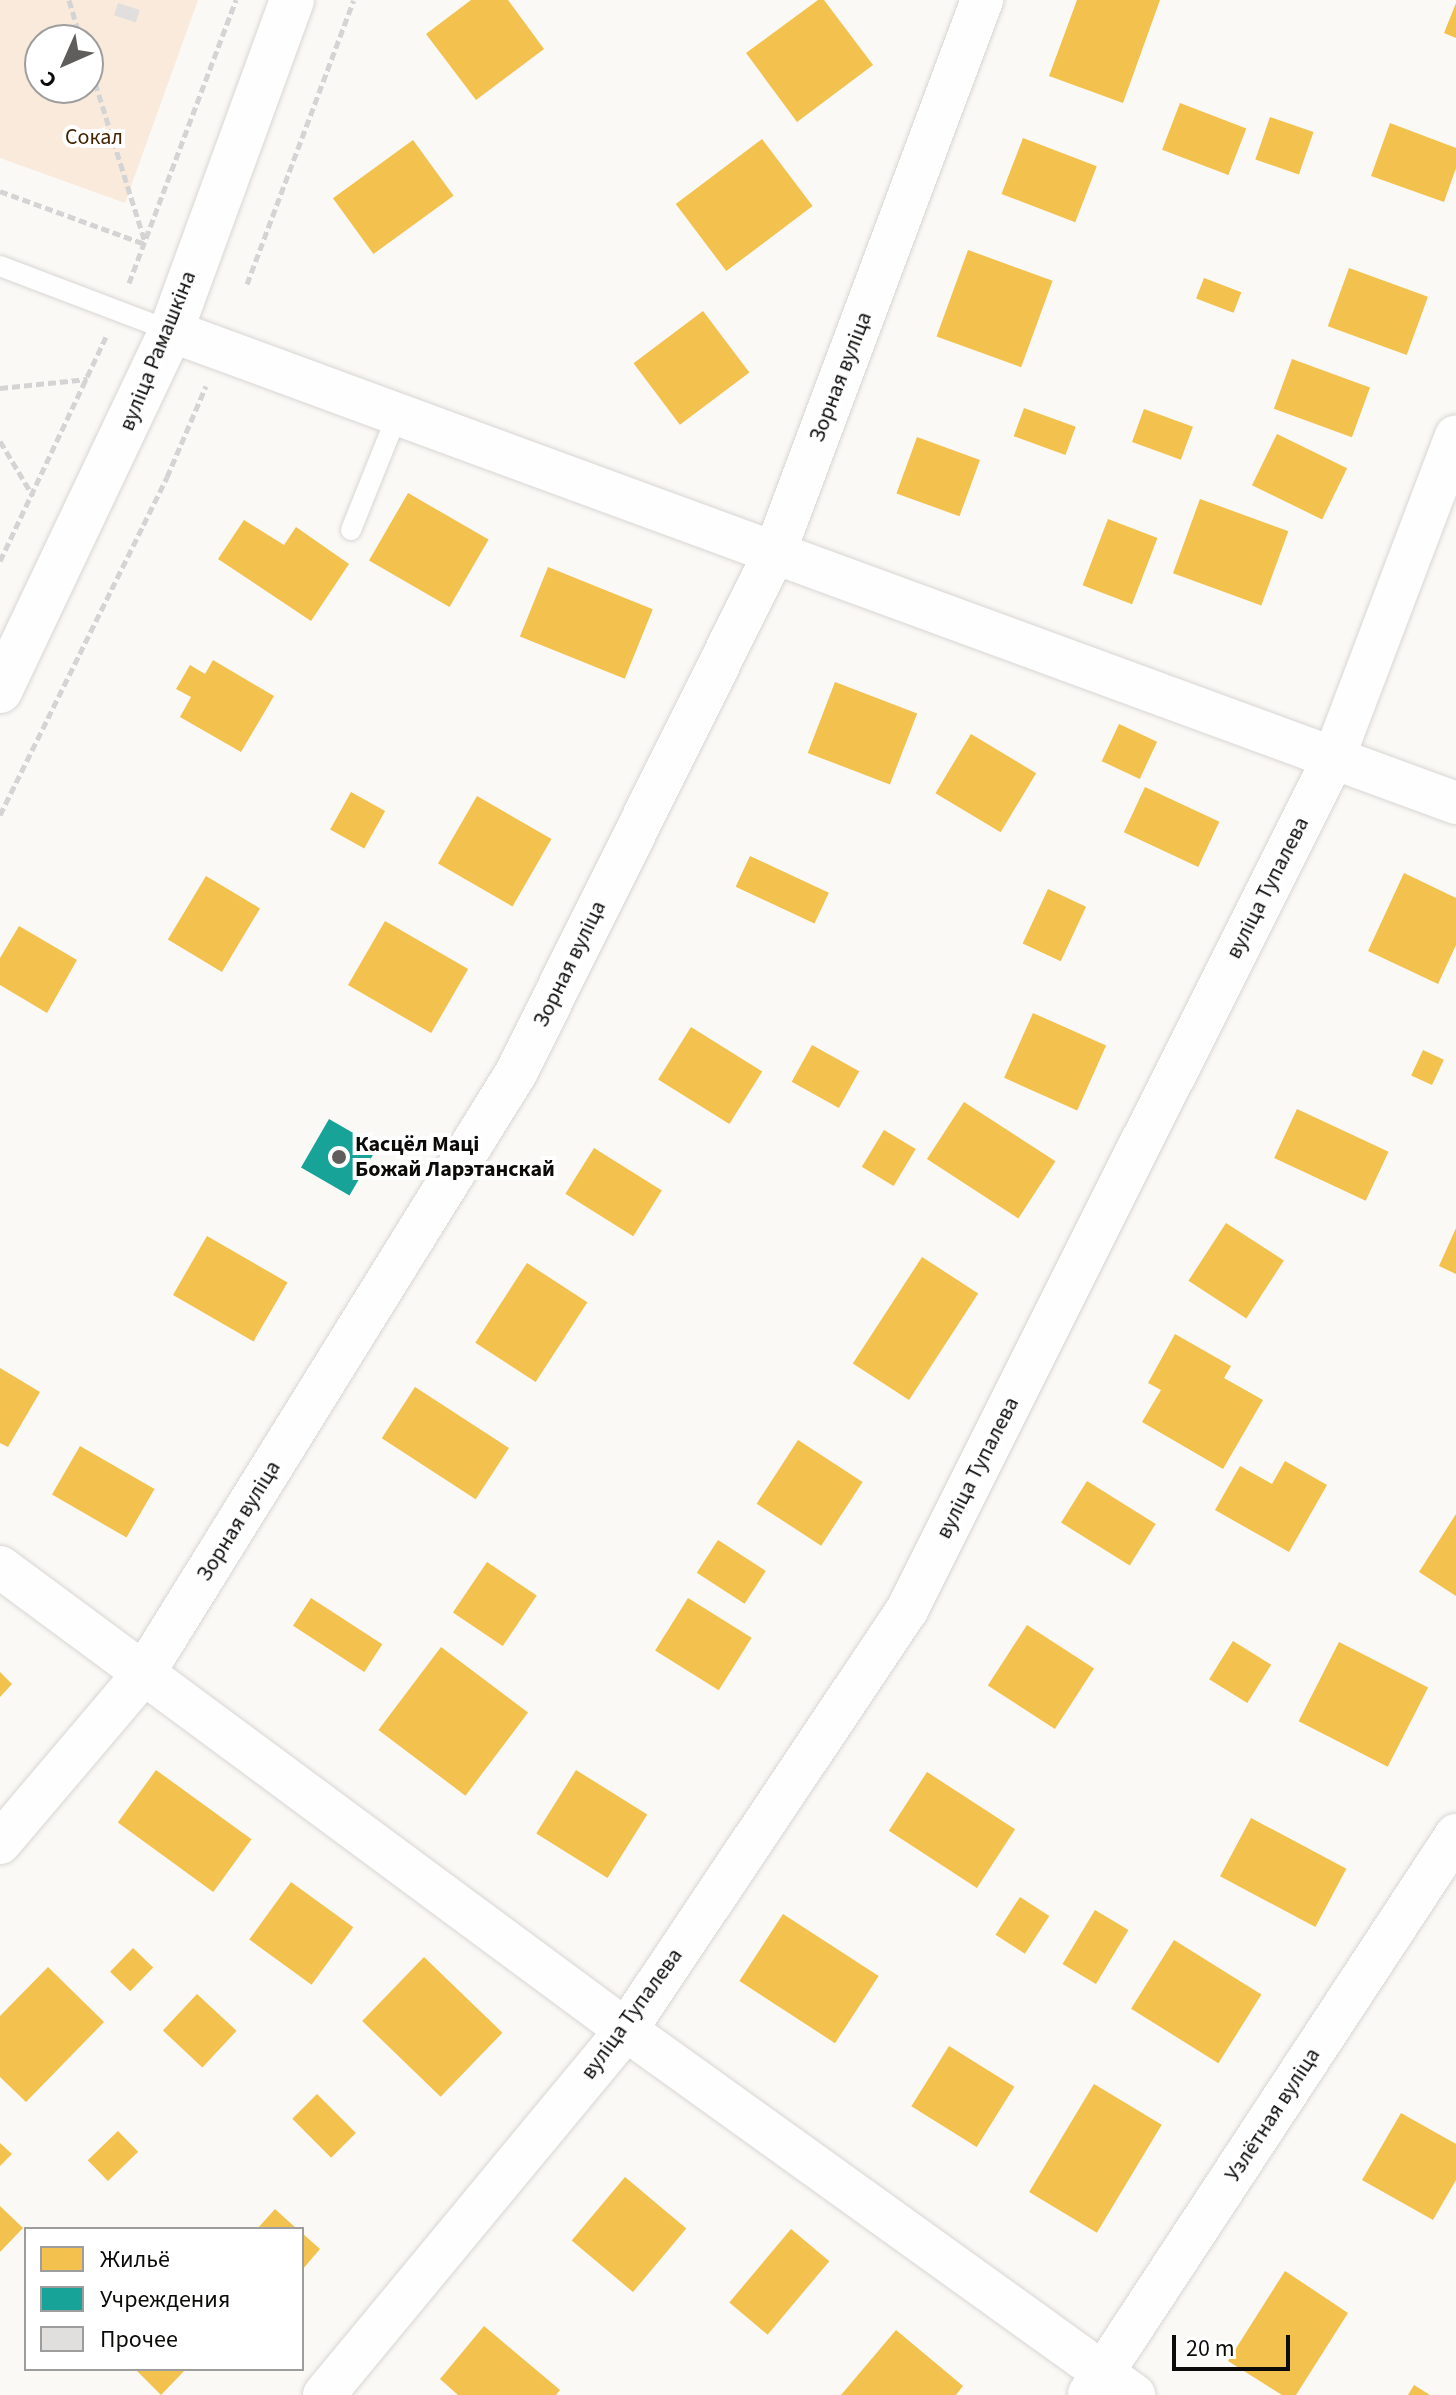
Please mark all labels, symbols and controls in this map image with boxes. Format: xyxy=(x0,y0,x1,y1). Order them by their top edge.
north arrow xyxy=(24,24,104,104)
text: С xyxy=(33,64,64,95)
park label: Сокал xyxy=(65,125,123,151)
street label: вуліца Рамашкіна xyxy=(114,267,202,435)
street label: Зорная вуліца xyxy=(804,308,878,446)
street label: вуліца Тупалева xyxy=(1221,813,1315,963)
street label: Зорная вуліца xyxy=(528,897,612,1031)
place label: Касцёл Маці Божай Ларэтанскай xyxy=(355,1131,555,1182)
marker: Касцёл Маці Божай Ларэтанскай xyxy=(330,1148,348,1166)
street label: вуліца Тупалева xyxy=(931,1393,1025,1543)
street label: Зорная вуліца xyxy=(191,1456,287,1586)
street label: вуліца Тупалева xyxy=(576,1943,688,2085)
street label: Узлётная вуліца xyxy=(1220,2043,1326,2187)
legend xyxy=(24,2227,304,2371)
text: Жильё xyxy=(100,2242,170,2277)
text: Учреждения xyxy=(100,2282,230,2317)
scale bar xyxy=(1176,2319,1294,2369)
text: Прочее xyxy=(100,2322,178,2357)
text: 20 m xyxy=(1186,2331,1235,2366)

